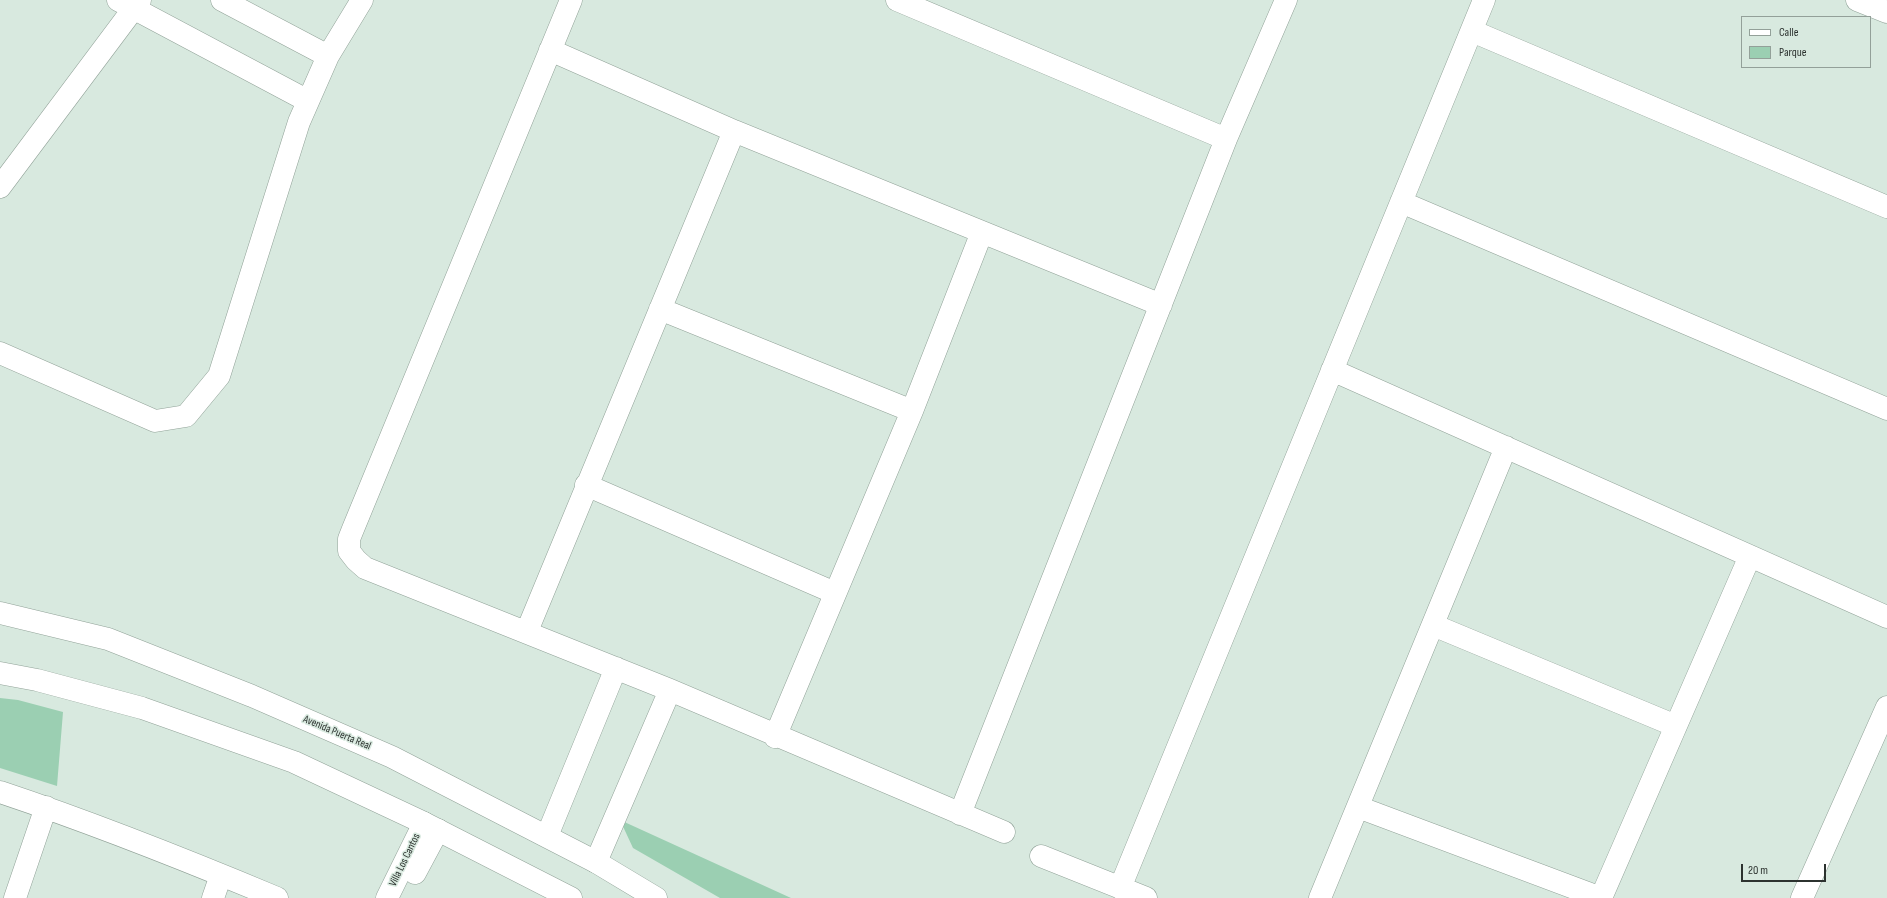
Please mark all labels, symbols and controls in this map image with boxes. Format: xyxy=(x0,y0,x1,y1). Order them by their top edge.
legend xyxy=(1741,16,1871,68)
text: Calle xyxy=(1779,25,1799,40)
text: Parque xyxy=(1779,45,1807,60)
street label: Avenida Puerta Real xyxy=(301,713,373,753)
street label: Villa Los Cantos xyxy=(387,831,423,889)
scale bar xyxy=(1743,856,1828,882)
text: 20 m xyxy=(1748,863,1768,878)

